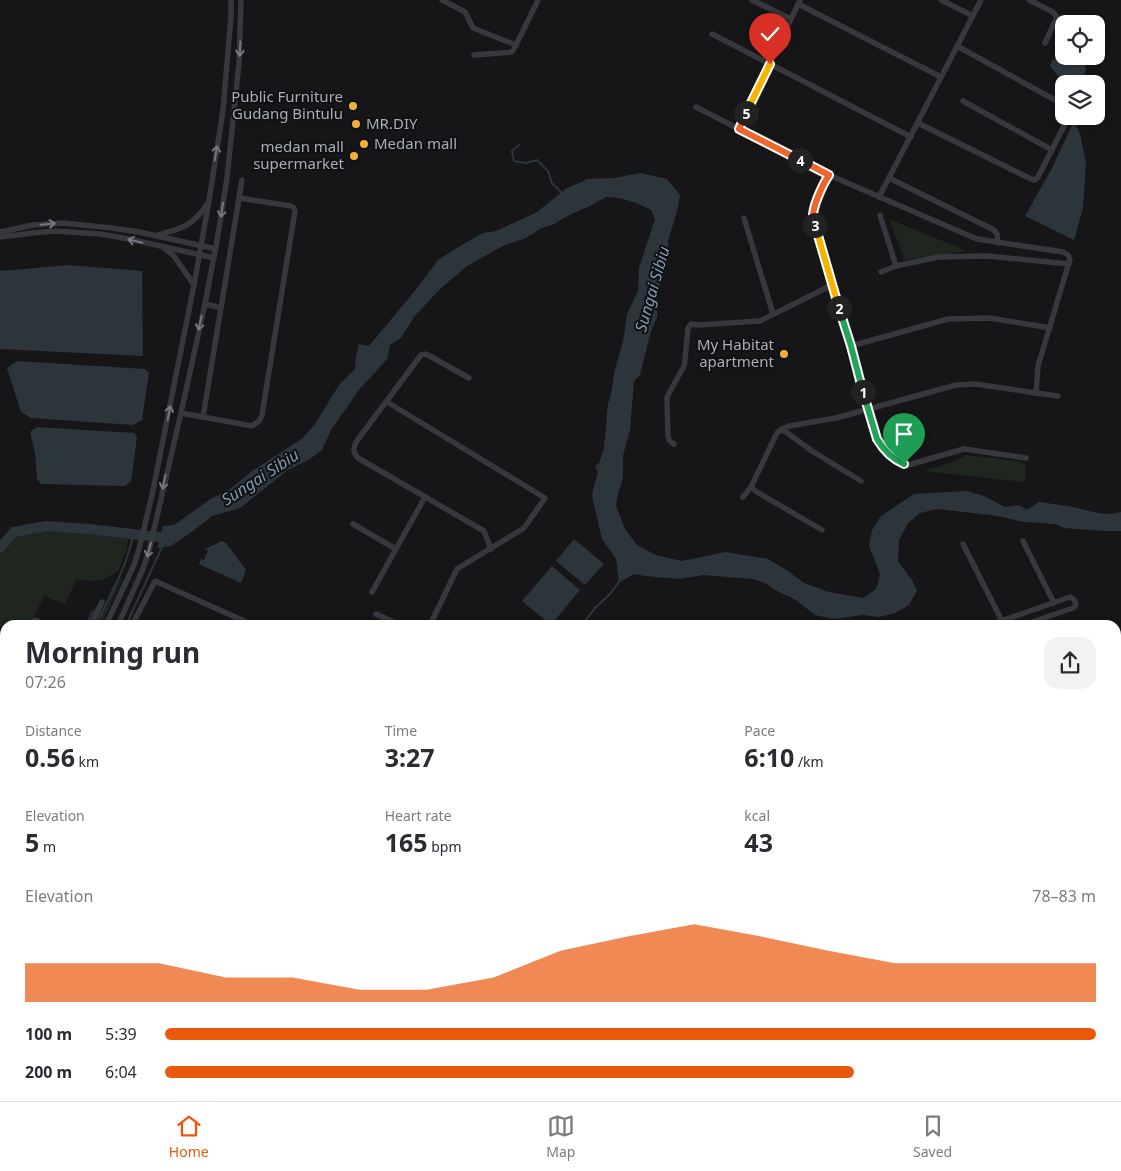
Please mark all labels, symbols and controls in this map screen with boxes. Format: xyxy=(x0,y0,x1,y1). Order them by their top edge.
pin xyxy=(749,13,791,64)
map controls xyxy=(1055,15,1105,125)
button: locate xyxy=(1055,15,1105,65)
icon: check xyxy=(756,20,784,48)
one-way arrow xyxy=(235,40,244,56)
button: layers xyxy=(1055,75,1105,125)
place label: Public Furniture Gudang Bintulu xyxy=(231,86,343,123)
marker: Public Furniture Gudang Bintulu xyxy=(347,100,359,112)
pin: 5 xyxy=(734,100,758,126)
text: 5 xyxy=(742,104,751,123)
place label: MR.DIY xyxy=(366,113,418,133)
marker: MR.DIY xyxy=(350,118,362,130)
place label: Medan mall xyxy=(374,133,457,153)
place label: medan mall supermarket xyxy=(253,136,345,173)
marker: Medan mall xyxy=(358,138,370,150)
one-way arrow xyxy=(212,146,222,162)
pin: 4 xyxy=(788,148,812,172)
marker: medan mall supermarket xyxy=(348,150,360,162)
text: 4 xyxy=(796,151,805,170)
one-way arrow xyxy=(217,202,227,218)
pin: 3 xyxy=(802,212,828,238)
text: 3 xyxy=(811,216,820,235)
one-way arrow xyxy=(40,219,56,229)
one-way arrow xyxy=(127,235,143,245)
water label: Sungai Sibiu xyxy=(629,244,675,334)
pin: 2 xyxy=(826,296,852,320)
text: 2 xyxy=(835,299,844,318)
one-way arrow xyxy=(195,315,205,331)
place label: My Habitat apartment xyxy=(697,334,775,371)
marker: My Habitat apartment xyxy=(778,348,790,360)
pin: 1 xyxy=(850,380,876,404)
text: 1 xyxy=(859,383,868,402)
one-way arrow xyxy=(164,405,174,421)
pin xyxy=(883,413,925,464)
icon: arrive xyxy=(890,420,918,448)
water label: Sungai Sibiu xyxy=(217,444,303,510)
one-way arrow xyxy=(159,473,169,489)
one-way arrow xyxy=(143,542,153,558)
text: Morning run xyxy=(25,633,200,671)
button: share xyxy=(1044,637,1096,689)
text: 07:26 xyxy=(25,671,66,693)
text: Distance xyxy=(25,721,82,740)
text: Time xyxy=(385,721,417,740)
text: Pace xyxy=(744,721,775,740)
text: 0.56 xyxy=(25,740,75,774)
text: 3:27 xyxy=(385,740,435,774)
text: 6:10 xyxy=(744,740,794,774)
text: km xyxy=(75,752,99,771)
text: /km xyxy=(794,752,824,771)
text: Elevation xyxy=(25,806,85,825)
text: Heart rate xyxy=(385,806,452,825)
text: kcal xyxy=(744,806,770,825)
text: 5 xyxy=(25,825,39,859)
text: 165 xyxy=(385,825,428,859)
text: 43 xyxy=(744,825,773,859)
text: m xyxy=(39,837,56,856)
text: bpm xyxy=(428,837,462,856)
text: Elevation xyxy=(25,885,93,907)
text: 78–83 m xyxy=(1032,885,1096,907)
text: 100 m xyxy=(25,1023,72,1045)
text: 5:39 xyxy=(105,1023,137,1045)
text: 200 m xyxy=(25,1061,72,1083)
text: 6:04 xyxy=(105,1061,137,1083)
tab: Home xyxy=(169,1112,209,1161)
tab: Map xyxy=(546,1112,575,1161)
tab: Saved xyxy=(913,1112,952,1161)

